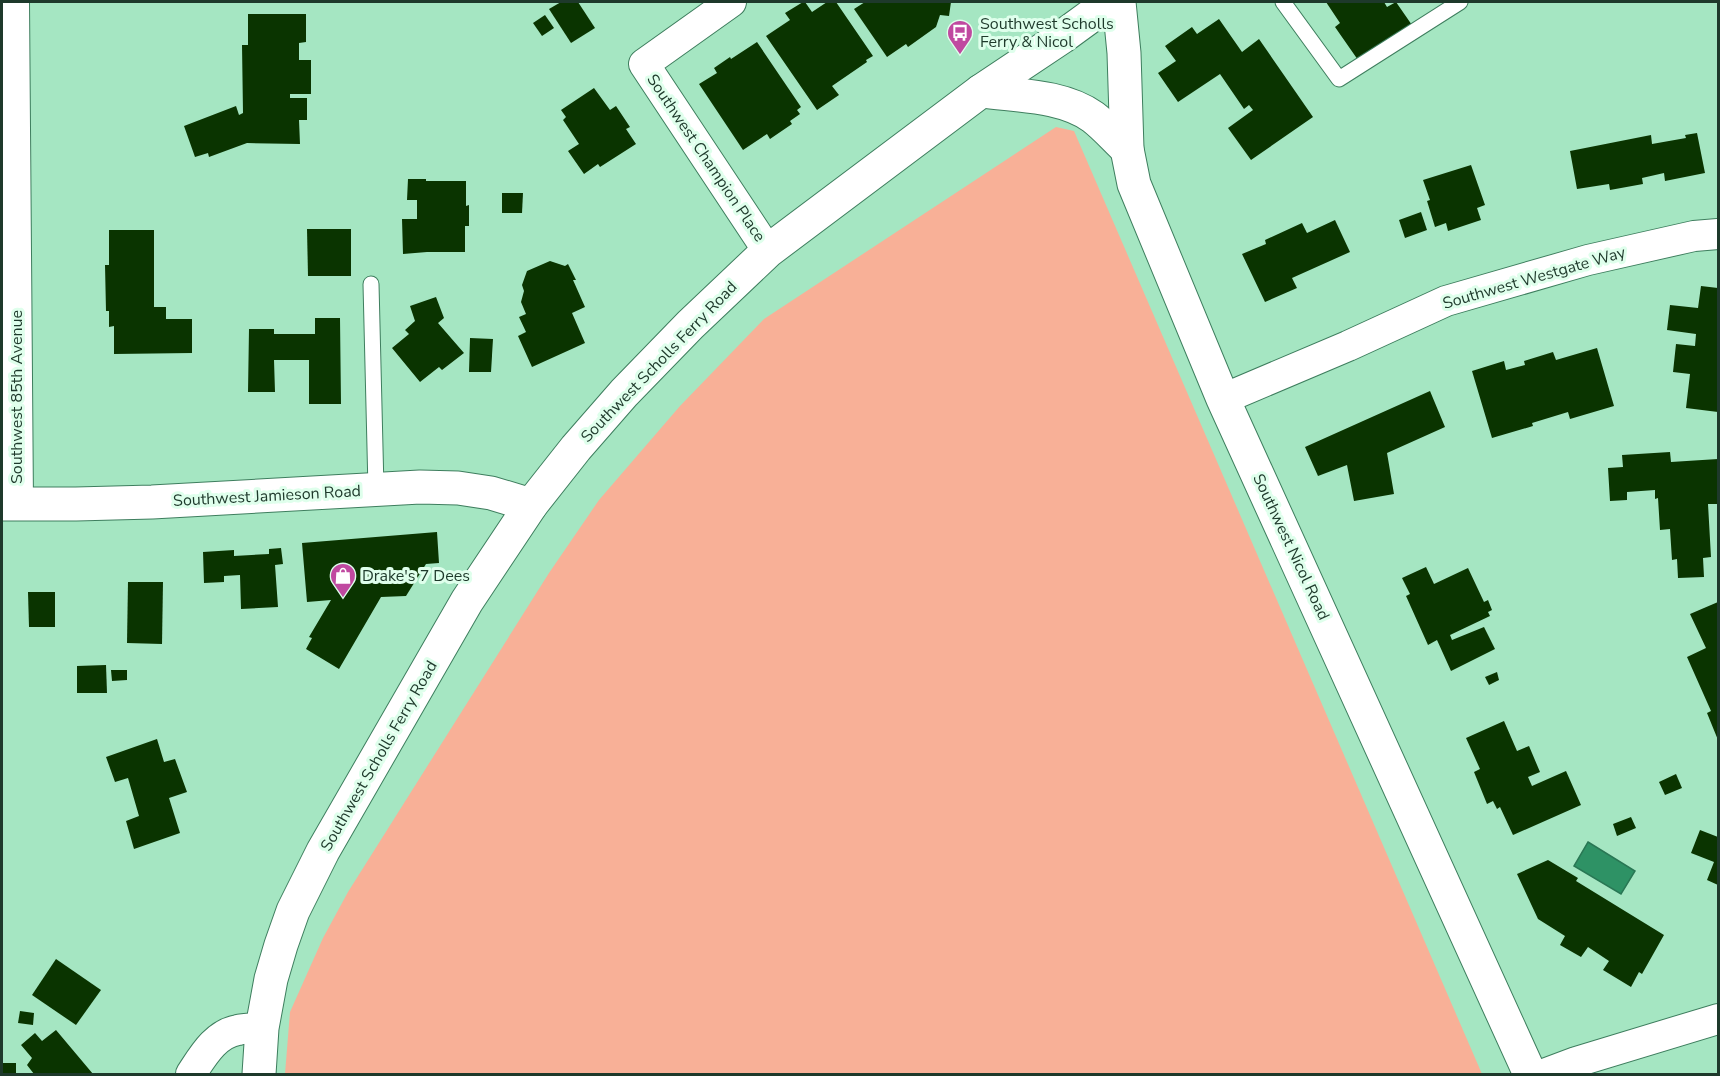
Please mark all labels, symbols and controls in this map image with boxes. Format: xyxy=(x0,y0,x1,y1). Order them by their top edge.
place label: Southwest Scholls Ferry & Nicol xyxy=(980,13,1114,53)
bus stop icon: Southwest Scholls Ferry & Nicol xyxy=(945,18,975,56)
street label: Southwest Champion Place xyxy=(642,70,770,246)
street label: Southwest Westgate Way xyxy=(1440,241,1629,315)
street label: Southwest Scholls Ferry Road xyxy=(576,277,742,447)
street label: Southwest 85th Avenue xyxy=(6,310,28,484)
street label: Southwest Nicol Road xyxy=(1247,470,1335,624)
street label: Southwest Jamieson Road xyxy=(172,480,362,512)
shop icon: Drake's 7 Dees xyxy=(328,561,358,599)
place label: Drake's 7 Dees xyxy=(362,565,470,587)
street label: Southwest Scholls Ferry Road xyxy=(315,657,443,855)

